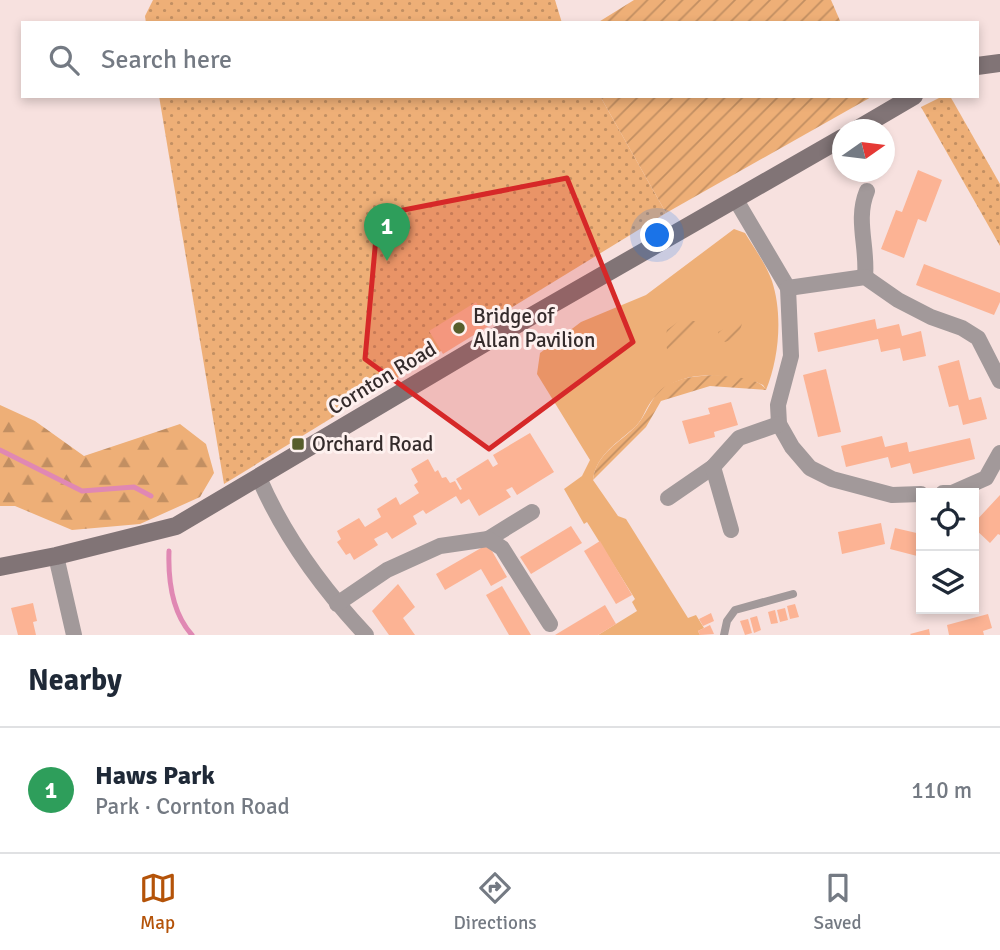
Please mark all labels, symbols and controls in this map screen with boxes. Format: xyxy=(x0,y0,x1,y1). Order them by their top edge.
search box xyxy=(21,21,979,98)
icon: search xyxy=(45,41,83,79)
text: Search here xyxy=(101,44,232,76)
north arrow xyxy=(832,119,895,182)
pin: 1 xyxy=(364,203,410,261)
your location xyxy=(640,218,674,252)
place label: Bridge of Allan Pavilion xyxy=(473,303,595,353)
marker: Bridge of Allan Pavilion xyxy=(451,320,467,336)
street label: Cornton Road xyxy=(323,336,441,420)
place label: Orchard Road xyxy=(312,431,433,457)
marker: Orchard Road xyxy=(290,436,306,452)
map controls xyxy=(916,488,979,614)
button: locate xyxy=(916,488,979,551)
button: layers xyxy=(916,551,979,614)
text: Nearby xyxy=(28,662,122,699)
text: Haws Park xyxy=(95,760,215,792)
text: 1 xyxy=(45,776,57,805)
text: 110 m xyxy=(911,776,972,805)
text: Park · Cornton Road xyxy=(95,792,290,821)
tab: Map xyxy=(139,869,177,935)
tab: Directions xyxy=(454,869,537,935)
tab: Saved xyxy=(814,869,861,935)

